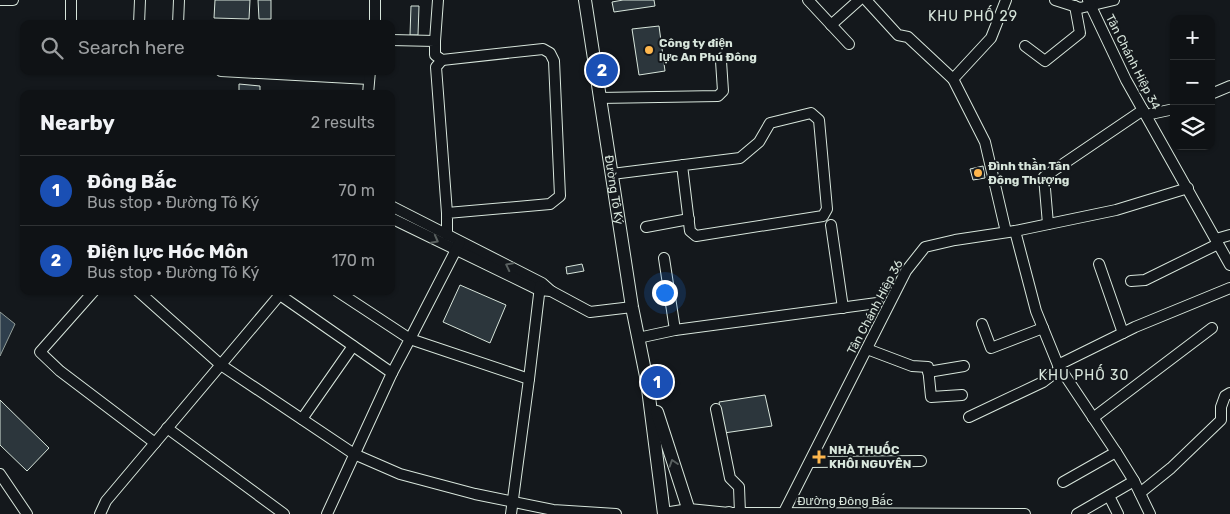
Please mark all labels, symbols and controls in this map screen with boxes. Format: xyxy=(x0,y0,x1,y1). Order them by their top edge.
district label: KHU PHỐ 29 xyxy=(928,5,1018,25)
street label: Tân Chánh Hiệp 34 xyxy=(1103,12,1163,112)
map controls xyxy=(1170,15,1215,150)
button: + xyxy=(1170,15,1215,60)
search box xyxy=(20,20,395,75)
icon: search xyxy=(38,34,66,62)
text: Search here xyxy=(78,36,185,59)
place label: Công ty điện lực An Phú Đông xyxy=(659,36,757,64)
marker: Công ty điện lực An Phú Đông xyxy=(643,44,655,56)
pin: 2 xyxy=(586,51,618,89)
button: − xyxy=(1170,60,1215,105)
button: layers xyxy=(1170,105,1215,150)
text: Nearby xyxy=(40,110,115,135)
text: 2 results xyxy=(311,113,375,132)
street label: Đường Tô Ký xyxy=(602,154,626,226)
place label: Đình thần Tân Đông Thượng xyxy=(988,158,1070,187)
marker: Đình thần Tân Đông Thượng xyxy=(972,167,984,179)
text: Đông Bắc xyxy=(87,170,177,193)
text: 1 xyxy=(52,181,60,200)
text: 70 m xyxy=(338,181,375,200)
text: Bus stop · Đường Tô Ký xyxy=(87,193,259,212)
one-way arrow xyxy=(430,233,439,243)
text: Điện lực Hóc Môn xyxy=(87,240,248,263)
text: 2 xyxy=(51,251,61,270)
text: 170 m xyxy=(332,251,375,270)
street label: Tân Chánh Hiệp 36 xyxy=(844,257,906,357)
one-way arrow xyxy=(505,262,514,272)
text: Bus stop · Đường Tô Ký xyxy=(87,263,259,282)
your location xyxy=(652,280,678,306)
pin: 1 xyxy=(641,363,673,401)
district label: KHU PHỐ 30 xyxy=(1039,364,1129,384)
place label: NHÀ THUỐC KHÔI NGUYÊN xyxy=(829,441,911,471)
marker: NHÀ THUỐC KHÔI NGUYÊN xyxy=(813,451,825,463)
one-way arrow xyxy=(669,459,679,467)
street label: Đường Đông Bắc xyxy=(797,493,893,508)

